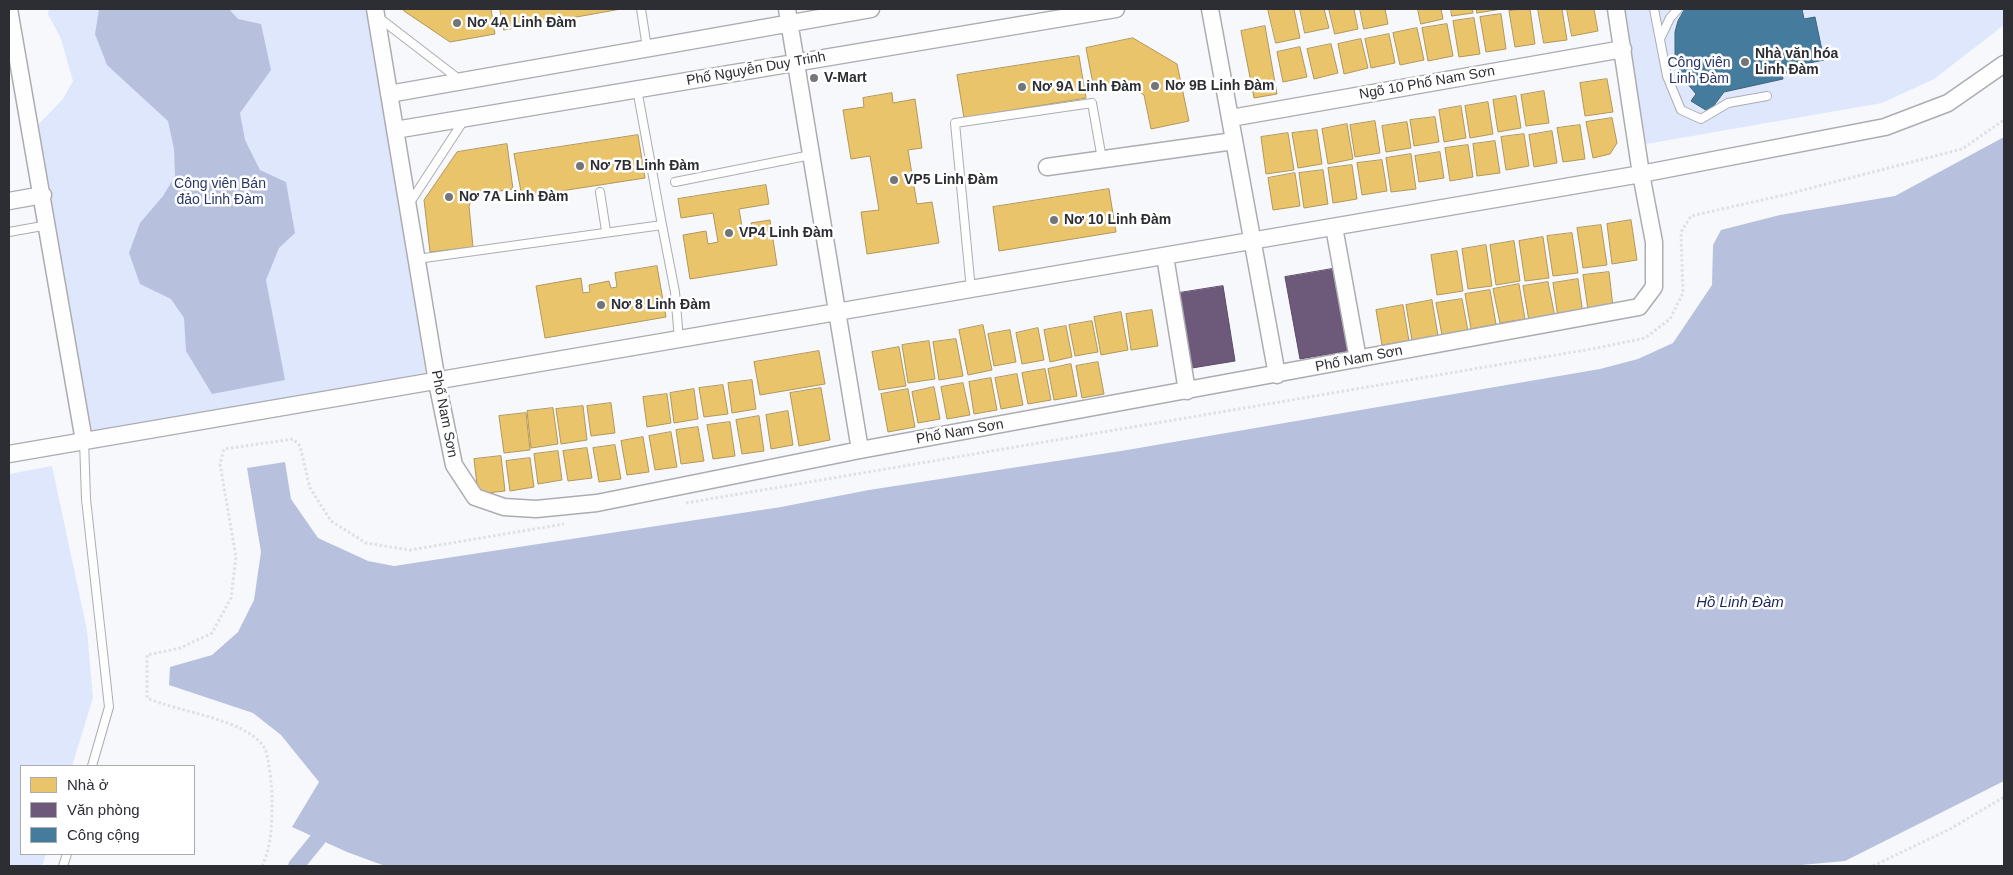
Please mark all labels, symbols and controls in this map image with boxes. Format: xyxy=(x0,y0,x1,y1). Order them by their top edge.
place label: Nơ 4A Linh Đàm xyxy=(467,15,577,31)
marker: Nơ 4A Linh Đàm xyxy=(451,17,463,29)
place label: Nhà văn hóa Linh Đàm xyxy=(1755,46,1838,78)
street label: Phố Nguyễn Duy Trinh xyxy=(685,48,827,90)
park label: Công viên Linh Đàm xyxy=(1667,55,1731,88)
marker: Nhà văn hóa Linh Đàm xyxy=(1739,56,1751,68)
street label: Ngõ 10 Phố Nam Sơn xyxy=(1358,63,1496,103)
place label: V-Mart xyxy=(824,70,867,86)
marker: V-Mart xyxy=(808,72,820,84)
place label: Nơ 9B Linh Đàm xyxy=(1165,78,1275,94)
place label: Nơ 9A Linh Đàm xyxy=(1032,79,1142,95)
marker: Nơ 9B Linh Đàm xyxy=(1149,80,1161,92)
marker: Nơ 9A Linh Đàm xyxy=(1016,81,1028,93)
place label: Nơ 7B Linh Đàm xyxy=(590,158,700,174)
marker: Nơ 7B Linh Đàm xyxy=(574,160,586,172)
place label: VP5 Linh Đàm xyxy=(904,172,998,188)
marker: VP5 Linh Đàm xyxy=(888,174,900,186)
park label: Công viên Bán đảo Linh Đàm xyxy=(174,176,266,208)
place label: Nơ 7A Linh Đàm xyxy=(459,189,569,205)
marker: Nơ 7A Linh Đàm xyxy=(443,191,455,203)
place label: Nơ 10 Linh Đàm xyxy=(1064,212,1171,228)
marker: Nơ 10 Linh Đàm xyxy=(1048,214,1060,226)
place label: VP4 Linh Đàm xyxy=(739,225,833,241)
marker: VP4 Linh Đàm xyxy=(723,227,735,239)
place label: Nơ 8 Linh Đàm xyxy=(611,297,710,313)
marker: Nơ 8 Linh Đàm xyxy=(595,299,607,311)
street label: Phố Nam Sơn xyxy=(1314,342,1404,376)
street label: Phố Nam Sơn xyxy=(427,369,461,459)
street label: Phố Nam Sơn xyxy=(915,416,1005,448)
water label: Hồ Linh Đàm xyxy=(1696,594,1784,612)
legend xyxy=(20,765,195,855)
text: Nhà ở xyxy=(67,776,109,793)
text: Văn phòng xyxy=(67,801,140,818)
text: Công cộng xyxy=(67,826,140,843)

